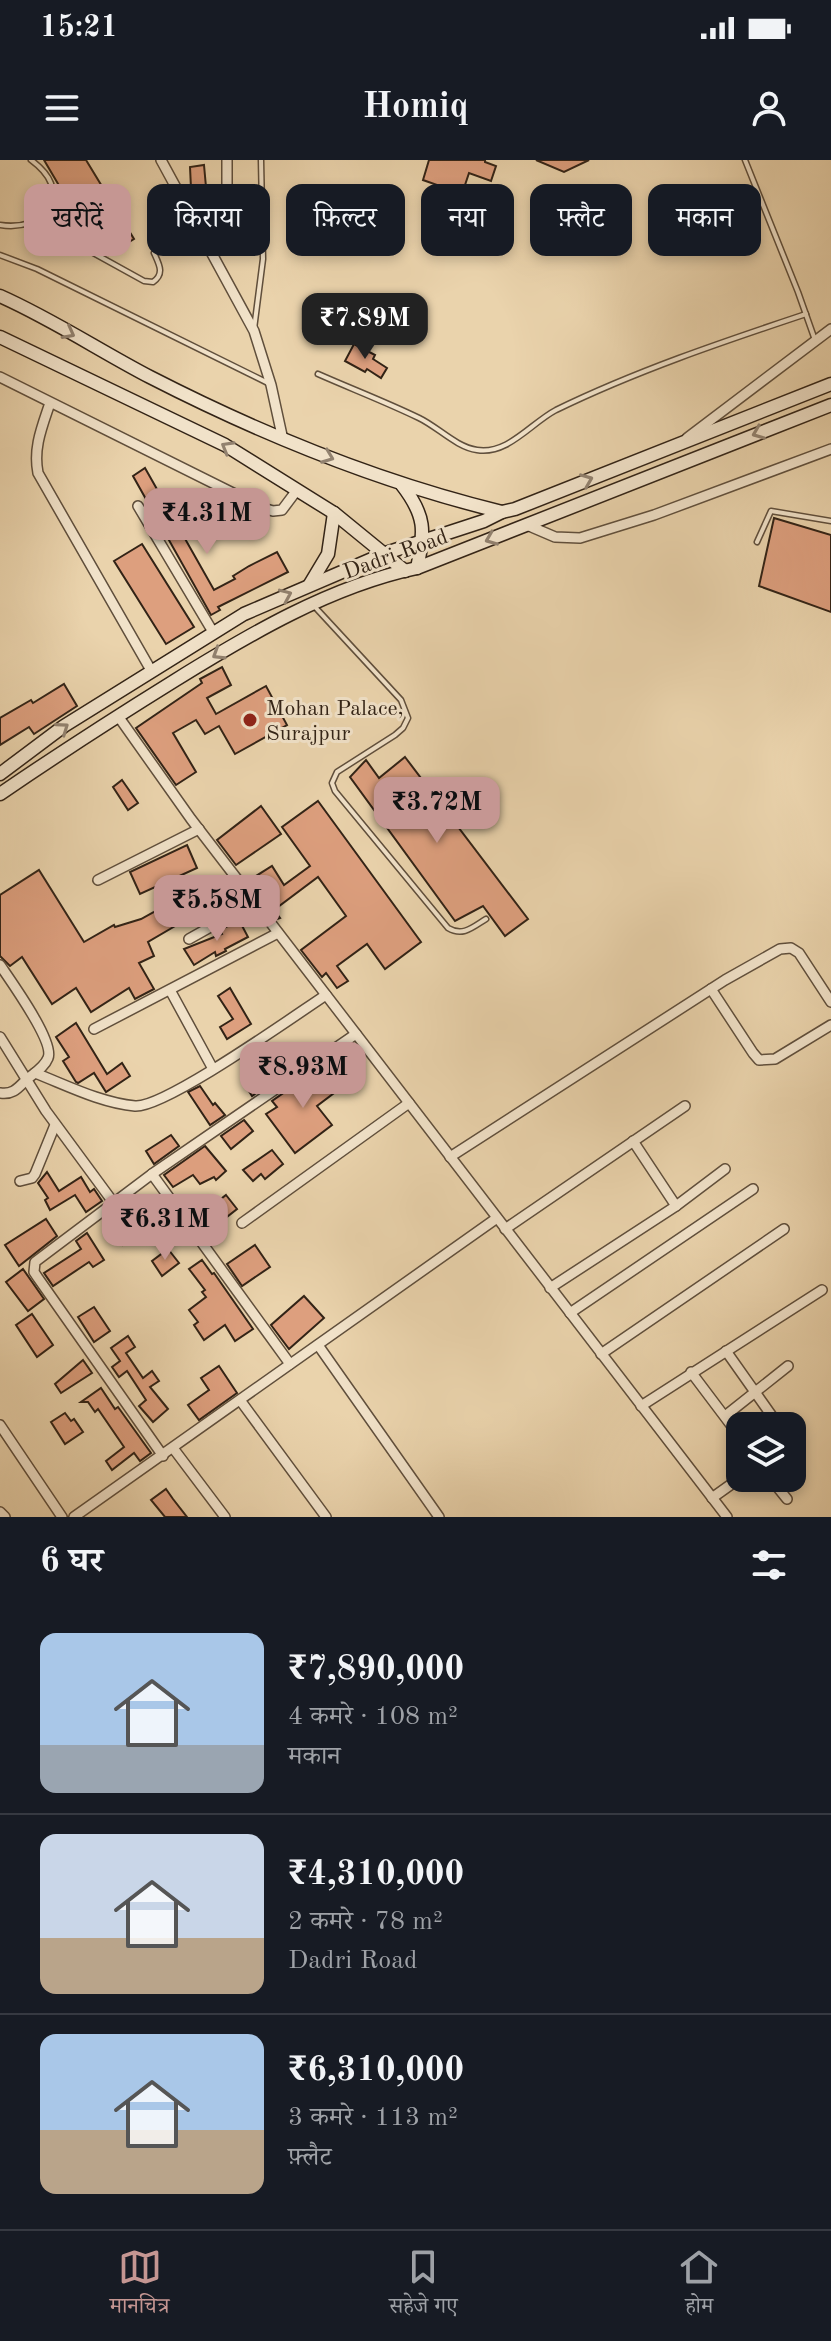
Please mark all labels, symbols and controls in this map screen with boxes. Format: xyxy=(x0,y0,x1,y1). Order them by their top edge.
text: 15:21 xyxy=(40,13,118,43)
icon: menu xyxy=(40,86,84,130)
icon: person xyxy=(747,86,791,130)
text: Homiq xyxy=(362,90,469,126)
chip: खरीदें xyxy=(24,184,131,256)
chip: किराया xyxy=(147,184,270,256)
chip: फ़िल्टर xyxy=(286,184,405,256)
chip: नया xyxy=(421,184,514,256)
chip: फ़्लैट xyxy=(530,184,632,256)
chip: मकान xyxy=(648,184,761,256)
pin: ₹7.89M xyxy=(300,293,430,361)
text: ₹7.89M xyxy=(320,306,410,332)
one-way arrow xyxy=(61,323,75,338)
one-way arrow xyxy=(752,424,766,440)
one-way arrow xyxy=(221,441,235,456)
one-way arrow xyxy=(320,447,334,464)
one-way arrow xyxy=(579,473,593,490)
pin: ₹4.31M xyxy=(142,488,272,556)
text: ₹4.31M xyxy=(162,501,252,527)
street label: Dadri Road xyxy=(340,526,451,584)
one-way arrow xyxy=(485,530,499,546)
one-way arrow xyxy=(277,589,292,605)
one-way arrow xyxy=(212,644,226,659)
place label: Mohan Palace, Surajpur xyxy=(266,698,404,745)
marker: Mohan Palace, Surajpur xyxy=(241,711,259,729)
one-way arrow xyxy=(54,723,68,738)
pin: ₹3.72M xyxy=(372,777,502,845)
text: ₹3.72M xyxy=(392,790,482,816)
pin: ₹5.58M xyxy=(152,875,282,943)
text: ₹5.58M xyxy=(172,888,262,914)
pin: ₹8.93M xyxy=(238,1042,368,1110)
text: ₹8.93M xyxy=(258,1055,348,1081)
pin: ₹6.31M xyxy=(100,1194,230,1262)
text: ₹6.31M xyxy=(120,1207,210,1233)
map controls xyxy=(726,1412,806,1492)
button: layers xyxy=(726,1412,806,1492)
icon: filters xyxy=(747,1543,791,1587)
text: 6 घर xyxy=(40,1545,103,1579)
text: ₹7,890,000 xyxy=(288,1653,464,1687)
icon: home xyxy=(104,1665,200,1761)
text: 4 कमरे · 108 m² xyxy=(288,1704,458,1730)
text: मकान xyxy=(288,1744,341,1770)
text: ₹4,310,000 xyxy=(288,1858,464,1892)
icon: home xyxy=(104,1866,200,1962)
text: 2 कमरे · 78 m² xyxy=(288,1909,443,1935)
text: Dadri Road xyxy=(288,1948,418,1974)
text: ₹6,310,000 xyxy=(288,2054,464,2088)
icon: home xyxy=(104,2066,200,2162)
text: 3 कमरे · 113 m² xyxy=(288,2105,458,2131)
text: फ़्लैट xyxy=(288,2145,331,2171)
tab: मानचित्र xyxy=(110,2245,169,2327)
tab: सहेजे गए xyxy=(389,2245,458,2327)
tab: होम xyxy=(677,2245,721,2327)

